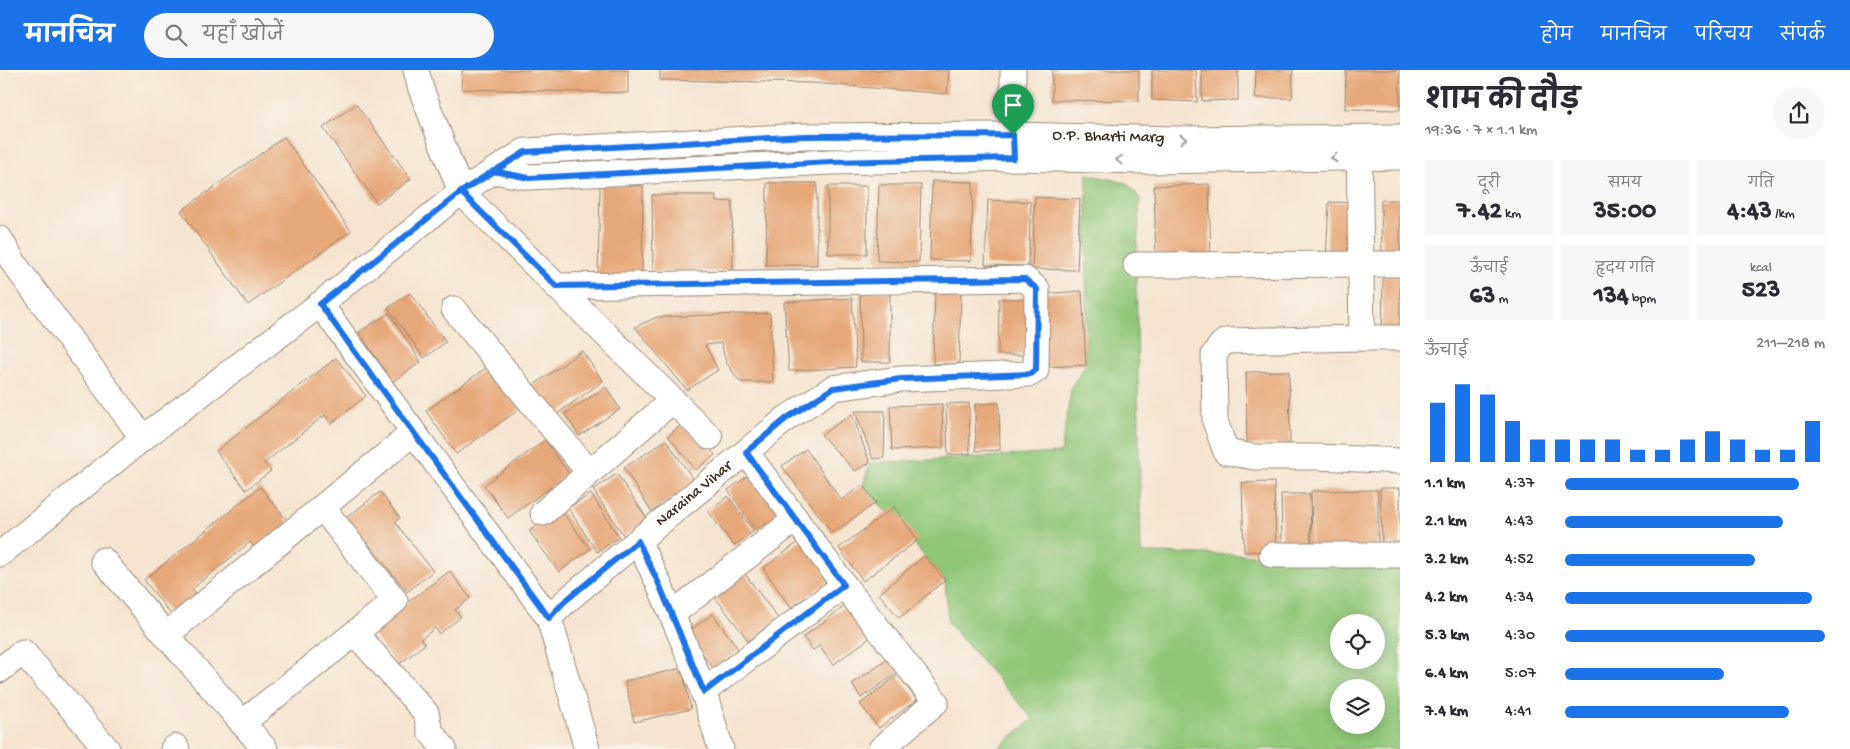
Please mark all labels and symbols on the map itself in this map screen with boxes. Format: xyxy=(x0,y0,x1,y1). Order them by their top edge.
pin xyxy=(992,84,1034,135)
street label: O.P. Bharti Marg xyxy=(1052,126,1165,148)
one-way arrow xyxy=(1180,134,1188,144)
one-way arrow xyxy=(1330,153,1338,163)
one-way arrow xyxy=(1115,155,1123,166)
street label: Naraina Vihar xyxy=(652,456,737,531)

